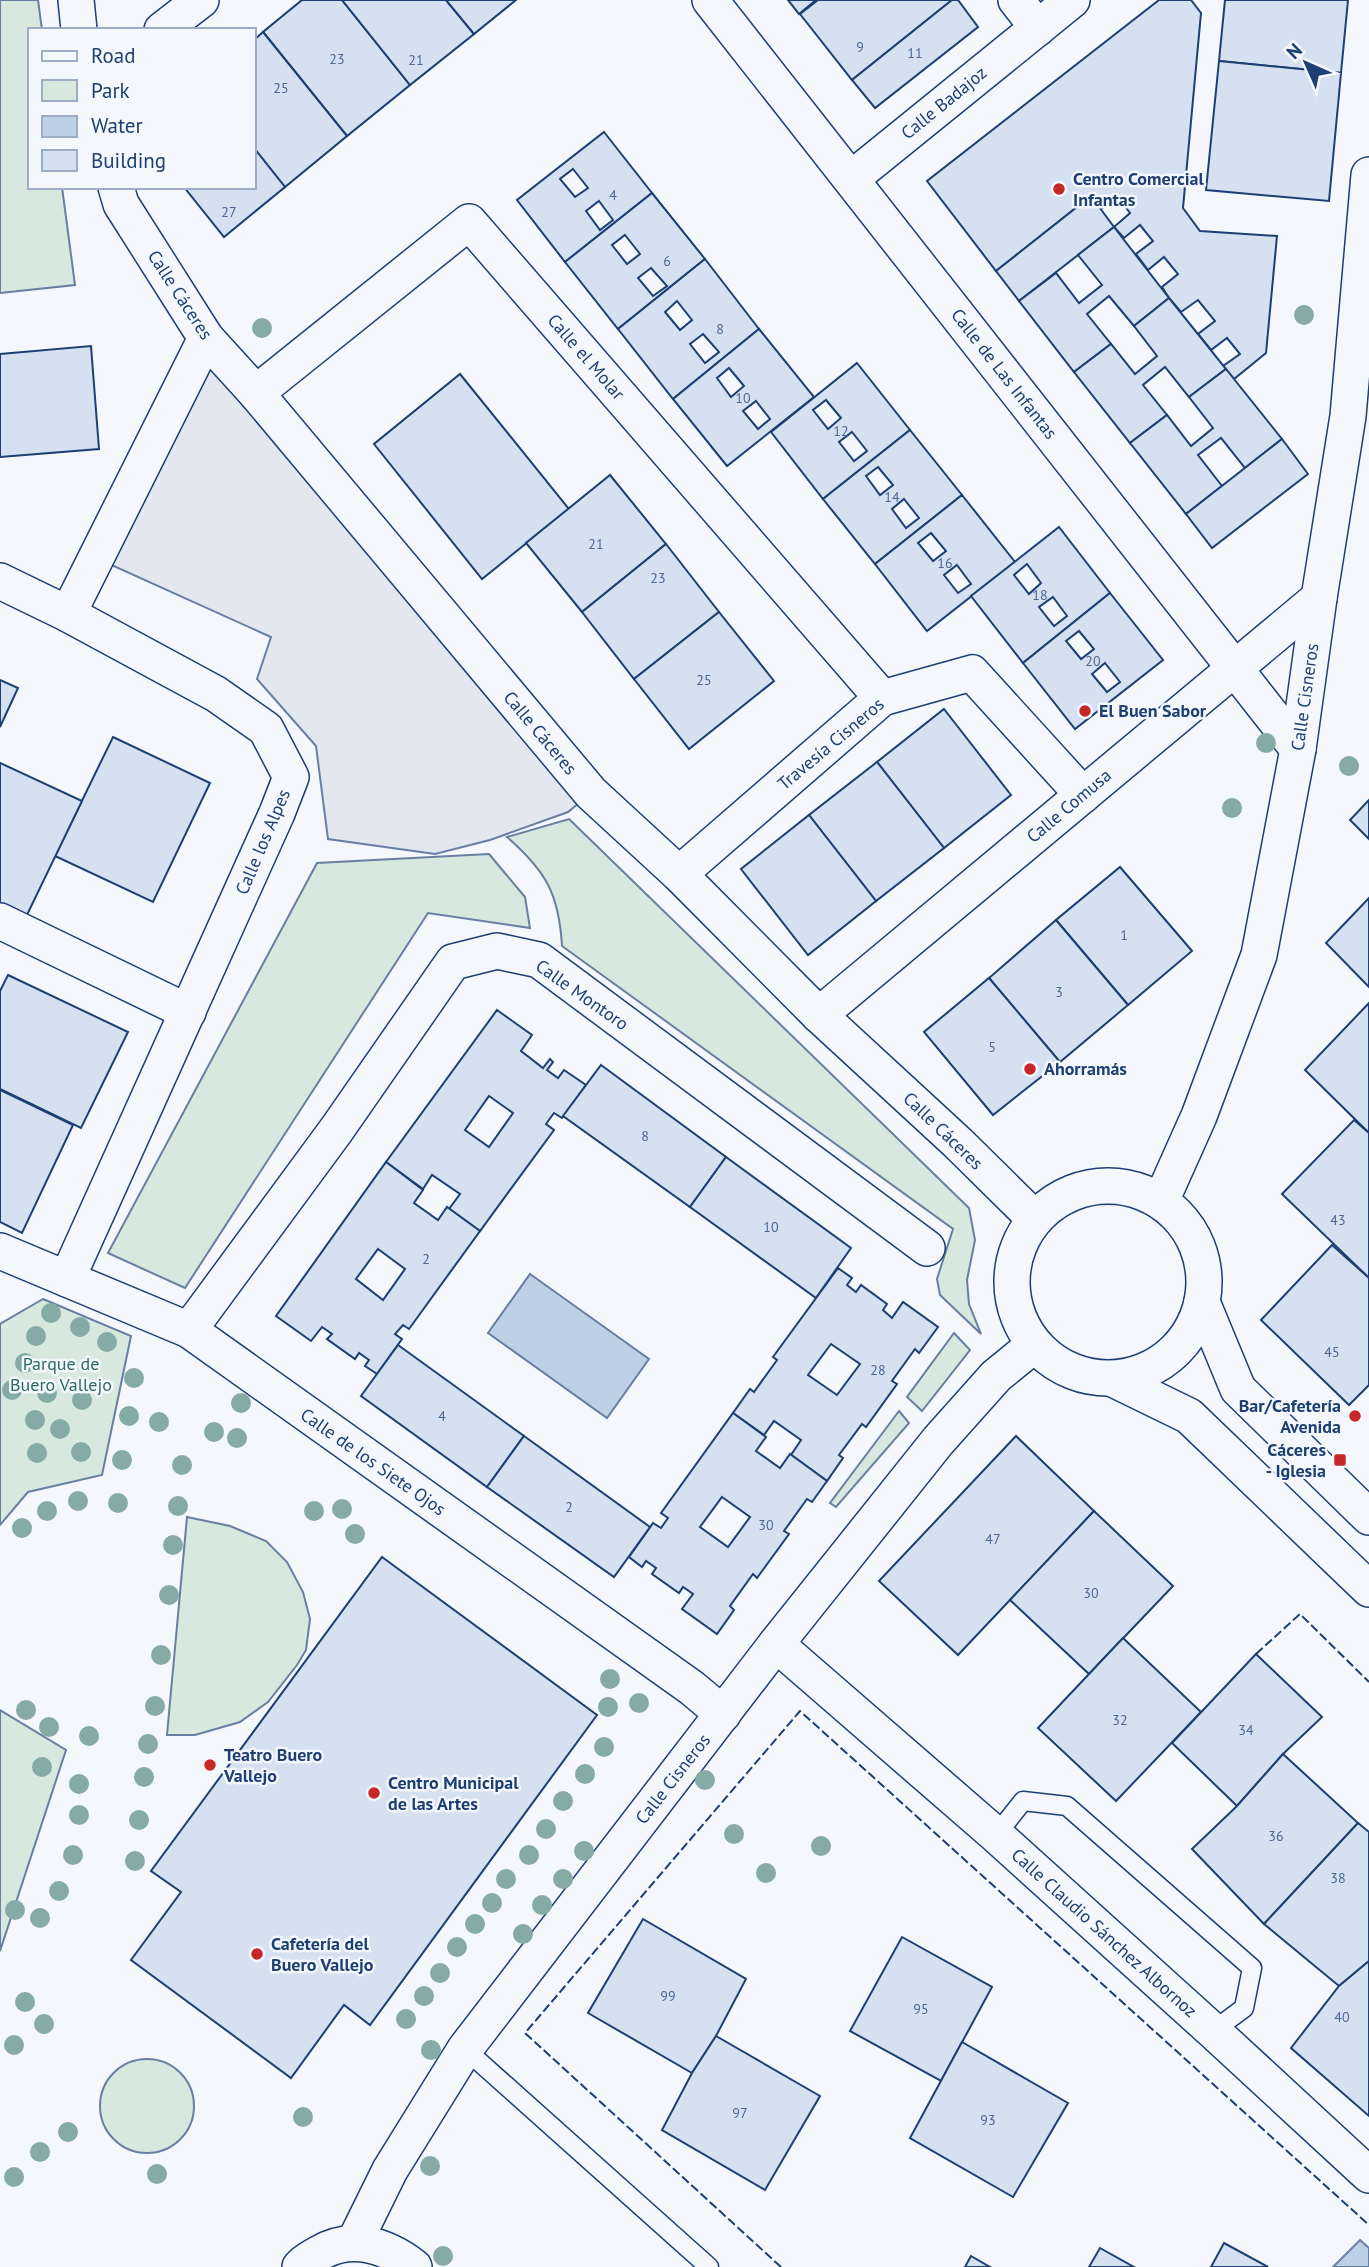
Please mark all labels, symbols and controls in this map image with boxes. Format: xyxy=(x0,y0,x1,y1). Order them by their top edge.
legend xyxy=(28,28,256,189)
north arrow xyxy=(1271,28,1341,98)
house number: 9 xyxy=(856,38,864,56)
text: N xyxy=(1281,38,1307,64)
text: Road xyxy=(91,42,135,69)
house number: 11 xyxy=(907,44,923,62)
house number: 23 xyxy=(329,50,345,68)
house number: 21 xyxy=(408,51,424,69)
street label: Calle Badajoz xyxy=(896,61,991,144)
text: Park xyxy=(91,77,130,104)
house number: 25 xyxy=(273,79,289,97)
text: Water xyxy=(91,112,143,139)
text: Building xyxy=(91,147,166,174)
place label: Centro Comercial Infantas xyxy=(1073,167,1205,211)
marker: Centro Comercial Infantas xyxy=(1051,181,1067,197)
house number: 4 xyxy=(609,186,617,204)
house number: 27 xyxy=(221,203,237,221)
street label: Calle Cáceres xyxy=(143,246,218,344)
house number: 6 xyxy=(663,252,671,270)
street label: Calle de Las Infantas xyxy=(946,304,1063,444)
street label: Calle el Molar xyxy=(543,309,630,405)
house number: 8 xyxy=(716,320,724,338)
house number: 10 xyxy=(735,389,751,407)
house number: 12 xyxy=(833,422,849,440)
house number: 14 xyxy=(884,488,900,506)
house number: 21 xyxy=(588,535,604,553)
house number: 16 xyxy=(937,554,953,572)
house number: 23 xyxy=(650,569,666,587)
house number: 18 xyxy=(1032,586,1048,604)
street label: Calle Cisneros xyxy=(1286,642,1323,752)
house number: 20 xyxy=(1085,652,1101,670)
house number: 25 xyxy=(696,671,712,689)
street label: Calle Cáceres xyxy=(499,686,582,779)
street label: Travesía Cisneros xyxy=(773,692,889,795)
place label: El Buen Sabor xyxy=(1099,699,1207,722)
marker: El Buen Sabor xyxy=(1077,703,1093,719)
street label: Calle Comusa xyxy=(1022,764,1116,848)
street label: Calle los Alpes xyxy=(230,786,295,898)
house number: 1 xyxy=(1120,926,1128,944)
street label: Calle Montoro xyxy=(531,954,633,1035)
house number: 3 xyxy=(1055,983,1063,1001)
house number: 5 xyxy=(988,1038,996,1056)
place label: Ahorramás xyxy=(1044,1057,1127,1080)
marker: Ahorramás xyxy=(1022,1061,1038,1077)
street label: Calle Cáceres xyxy=(899,1087,988,1174)
house number: 8 xyxy=(641,1127,649,1145)
house number: 43 xyxy=(1330,1211,1346,1229)
house number: 10 xyxy=(763,1218,779,1236)
house number: 2 xyxy=(422,1250,430,1268)
house number: 45 xyxy=(1324,1343,1340,1361)
park label: Parque de Buero Vallejo xyxy=(10,1352,112,1396)
house number: 28 xyxy=(870,1361,886,1379)
place label: Bar/Cafetería Avenida xyxy=(1239,1394,1341,1438)
street label: Calle de los Siete Ojos xyxy=(296,1403,450,1520)
house number: 4 xyxy=(438,1407,446,1425)
marker: Bar/Cafetería Avenida xyxy=(1347,1408,1363,1424)
place label: Cáceres - Iglesia xyxy=(1266,1438,1326,1482)
marker: Cáceres - Iglesia xyxy=(1332,1452,1348,1468)
house number: 2 xyxy=(565,1498,573,1516)
house number: 30 xyxy=(758,1516,774,1534)
house number: 47 xyxy=(985,1530,1001,1548)
house number: 30 xyxy=(1083,1584,1099,1602)
house number: 32 xyxy=(1112,1711,1128,1729)
house number: 34 xyxy=(1238,1721,1254,1739)
street label: Calle Cisneros xyxy=(630,1729,715,1828)
place label: Teatro Buero Vallejo xyxy=(223,1743,323,1787)
marker: Teatro Buero Vallejo xyxy=(202,1757,218,1773)
place label: Centro Municipal de las Artes xyxy=(388,1771,519,1815)
marker: Centro Municipal de las Artes xyxy=(366,1785,382,1801)
house number: 36 xyxy=(1268,1827,1284,1845)
street label: Calle Claudio Sánchez Albornoz xyxy=(1007,1843,1202,2022)
house number: 38 xyxy=(1330,1869,1346,1887)
place label: Cafetería del Buero Vallejo xyxy=(271,1932,374,1976)
marker: Cafetería del Buero Vallejo xyxy=(249,1946,265,1962)
house number: 99 xyxy=(660,1987,676,2005)
house number: 95 xyxy=(913,2000,929,2018)
house number: 40 xyxy=(1334,2008,1350,2026)
house number: 97 xyxy=(732,2104,748,2122)
house number: 93 xyxy=(980,2111,996,2129)

